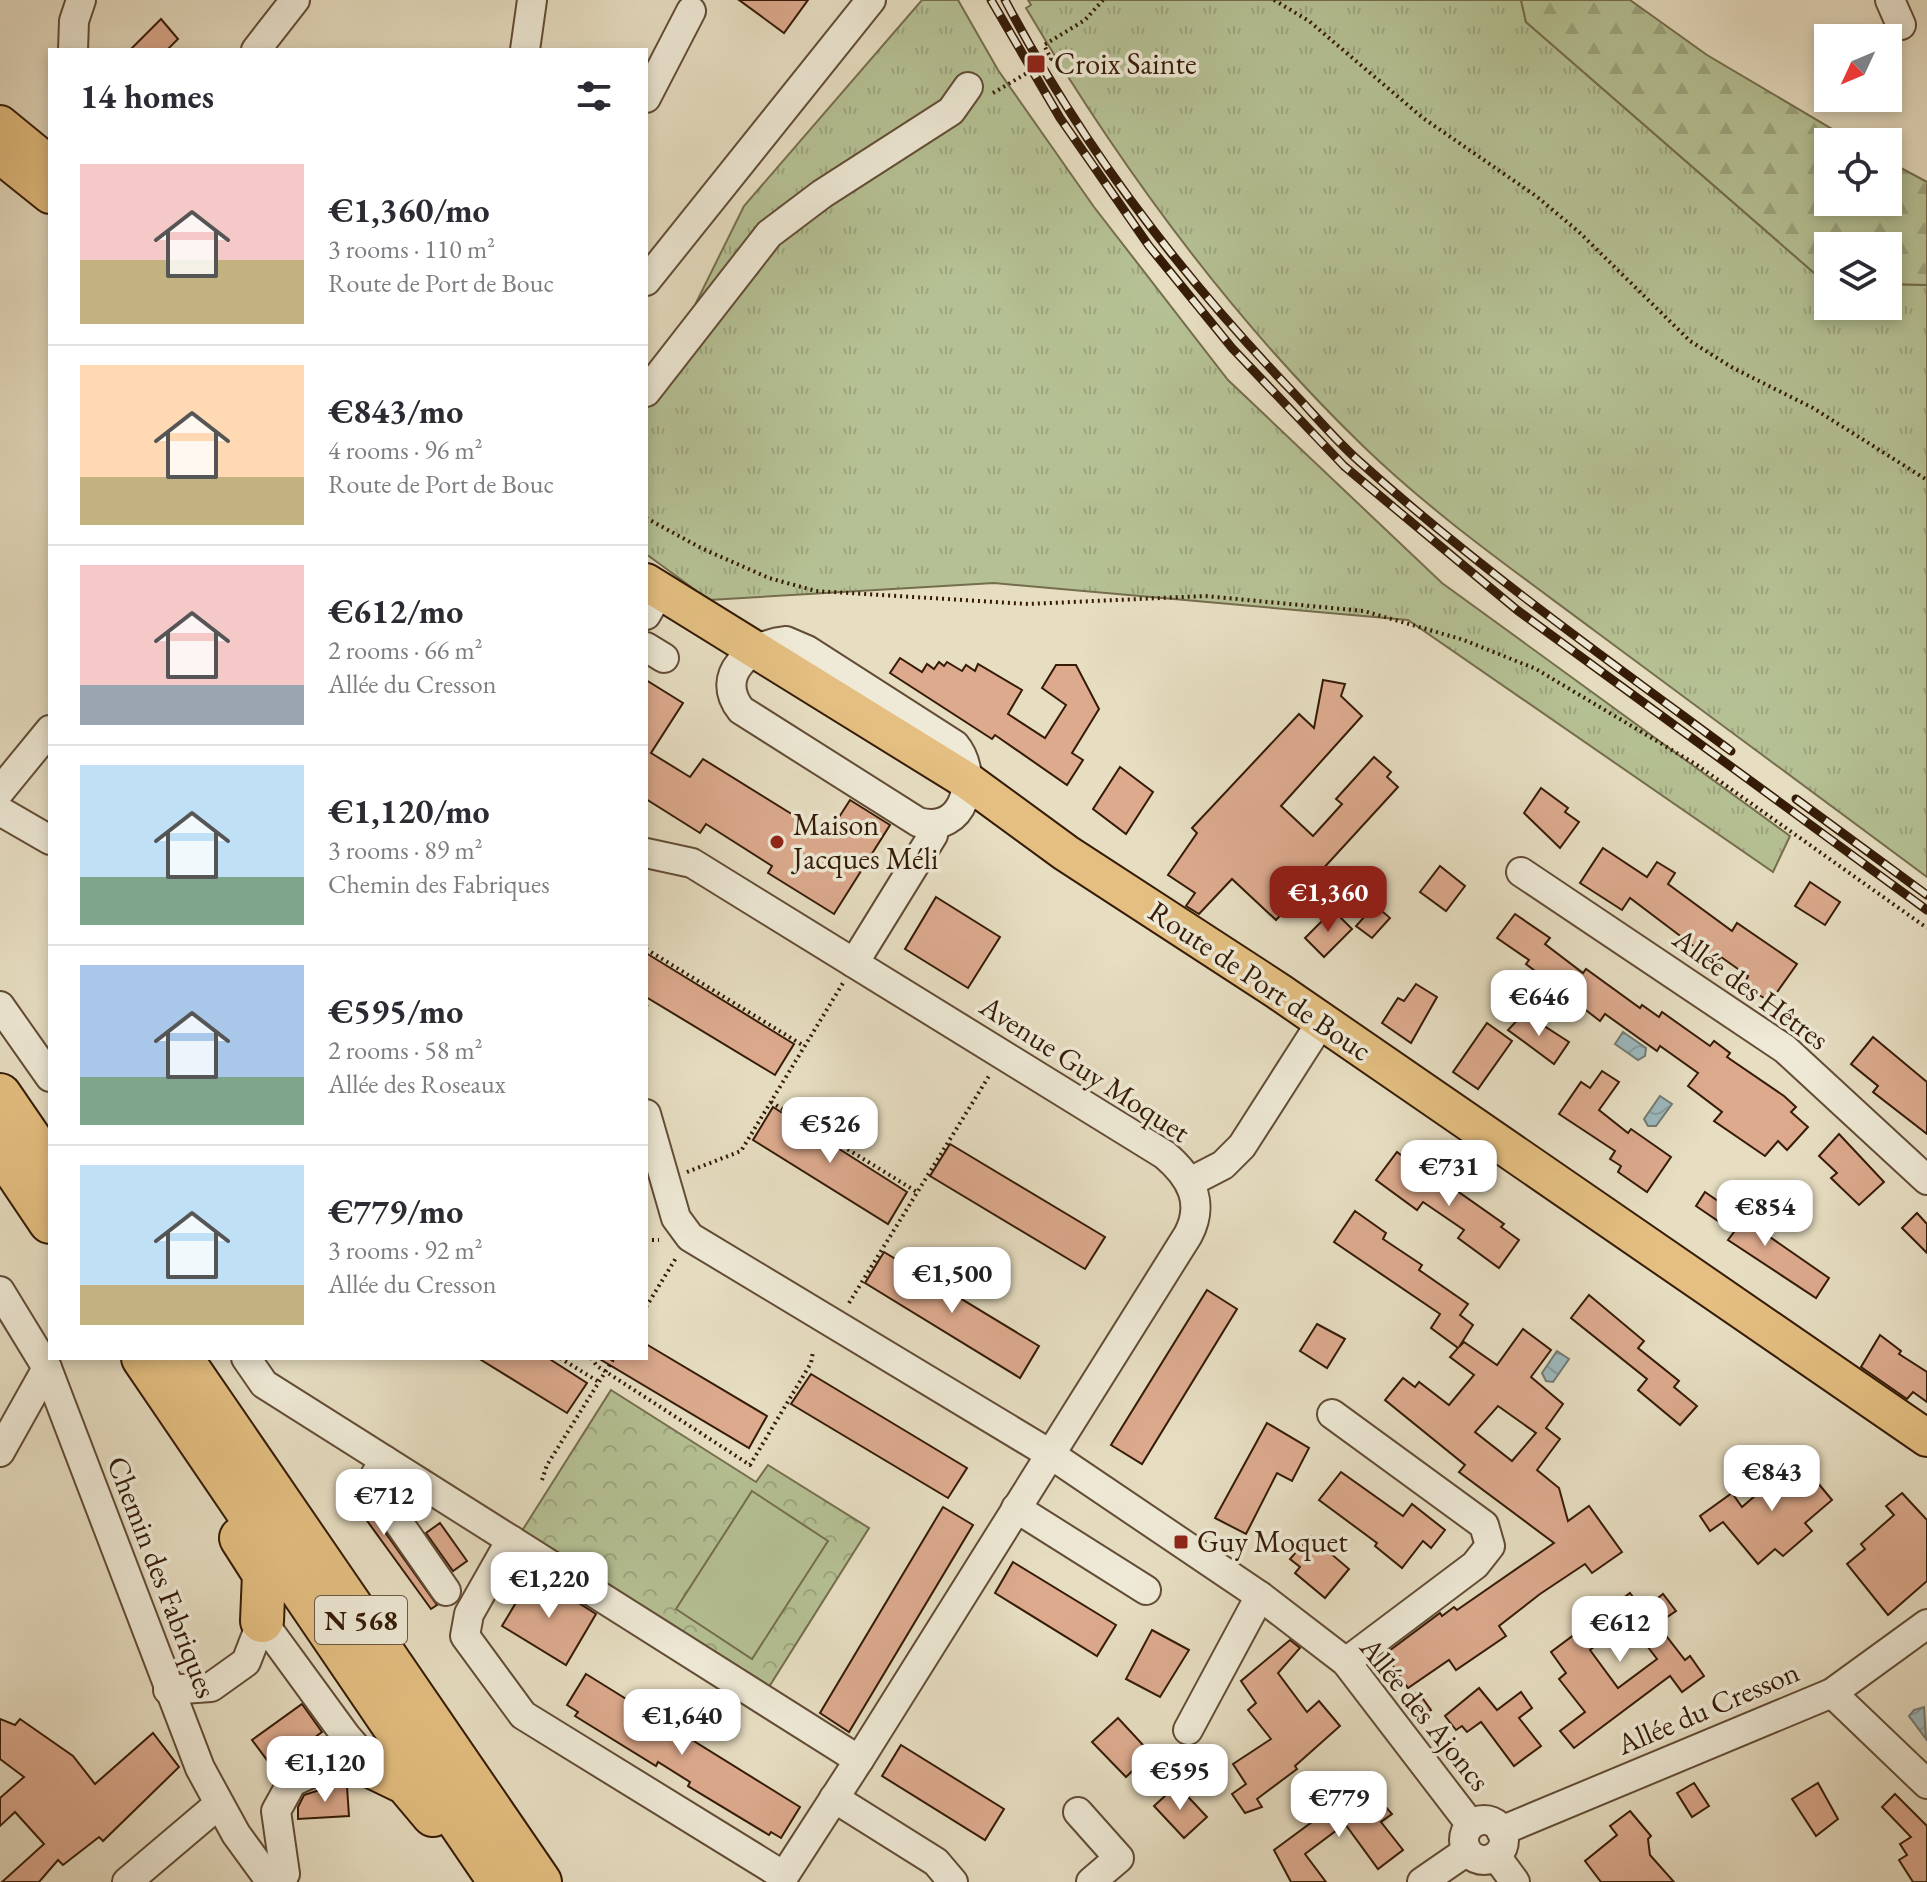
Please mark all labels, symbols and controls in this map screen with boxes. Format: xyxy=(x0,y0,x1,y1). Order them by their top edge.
north arrow xyxy=(1814,24,1902,112)
map controls xyxy=(1814,24,1902,320)
place label: Croix Sainte xyxy=(1054,44,1197,83)
marker: Croix Sainte xyxy=(1025,53,1047,75)
text: 14 homes xyxy=(80,74,214,118)
icon: filters xyxy=(572,74,616,118)
button: locate xyxy=(1814,128,1902,216)
text: €1,360/mo xyxy=(328,188,490,232)
icon: home xyxy=(144,196,240,292)
text: 3 rooms · 110 m² xyxy=(328,232,495,266)
button: layers xyxy=(1814,232,1902,320)
text: Route de Port de Bouc xyxy=(328,266,554,300)
text: €843/mo xyxy=(328,389,463,433)
icon: home xyxy=(144,397,240,493)
text: 4 rooms · 96 m² xyxy=(328,433,483,467)
text: Route de Port de Bouc xyxy=(328,467,554,501)
text: €612/mo xyxy=(328,589,463,633)
icon: home xyxy=(144,597,240,693)
text: 2 rooms · 66 m² xyxy=(328,633,483,667)
text: Allée du Cresson xyxy=(328,667,496,701)
text: €1,120/mo xyxy=(328,789,490,833)
icon: home xyxy=(144,797,240,893)
place label: Maison Jacques Méli xyxy=(790,805,938,878)
text: 3 rooms · 89 m² xyxy=(328,833,483,867)
marker: Maison Jacques Méli xyxy=(768,833,786,851)
pin: €1,360 xyxy=(1263,866,1393,934)
text: Chemin des Fabriques xyxy=(328,867,550,901)
text: €1,360 xyxy=(1288,875,1368,909)
street label: Route de Port de Bouc xyxy=(1141,892,1379,1070)
street label: Allée des Hêtres xyxy=(1665,918,1837,1058)
pin: €646 xyxy=(1492,970,1586,1038)
text: €646 xyxy=(1509,979,1569,1013)
street label: Avenue Guy Moquet xyxy=(972,986,1198,1151)
text: €595/mo xyxy=(328,989,463,1033)
icon: home xyxy=(144,997,240,1093)
text: 2 rooms · 58 m² xyxy=(328,1033,483,1067)
text: Allée des Roseaux xyxy=(328,1067,506,1101)
pin: €526 xyxy=(783,1097,877,1165)
text: €526 xyxy=(800,1106,860,1140)
pin: €731 xyxy=(1402,1140,1496,1208)
text: €731 xyxy=(1419,1149,1479,1183)
pin: €854 xyxy=(1718,1180,1812,1248)
text: €779/mo xyxy=(328,1189,463,1233)
text: €854 xyxy=(1735,1189,1795,1223)
icon: home xyxy=(144,1197,240,1293)
text: 3 rooms · 92 m² xyxy=(328,1233,483,1267)
pin: €1,500 xyxy=(887,1247,1017,1315)
text: €1,500 xyxy=(912,1256,992,1290)
text: Allée du Cresson xyxy=(328,1267,496,1301)
pin: €843 xyxy=(1725,1445,1819,1513)
street label: Chemin des Fabriques xyxy=(98,1450,226,1703)
text: €843 xyxy=(1742,1454,1802,1488)
pin: €712 xyxy=(337,1469,431,1537)
text: €712 xyxy=(354,1478,414,1512)
place label: Guy Moquet xyxy=(1197,1522,1348,1561)
marker: Guy Moquet xyxy=(1172,1533,1190,1551)
pin: €1,220 xyxy=(484,1552,614,1620)
text: €1,220 xyxy=(509,1561,589,1595)
road number: N 568 xyxy=(315,1596,407,1644)
pin: €612 xyxy=(1573,1596,1667,1664)
text: €612 xyxy=(1590,1605,1650,1639)
street label: Allée des Ajoncs xyxy=(1351,1628,1499,1799)
street label: Allée du Cresson xyxy=(1610,1652,1805,1764)
pin: €1,640 xyxy=(617,1689,747,1757)
text: €1,640 xyxy=(642,1698,722,1732)
pin: €1,120 xyxy=(260,1736,390,1804)
pin: €595 xyxy=(1133,1744,1227,1812)
text: €1,120 xyxy=(285,1745,365,1779)
text: €595 xyxy=(1150,1753,1210,1787)
pin: €779 xyxy=(1292,1771,1386,1839)
text: €779 xyxy=(1309,1780,1369,1814)

